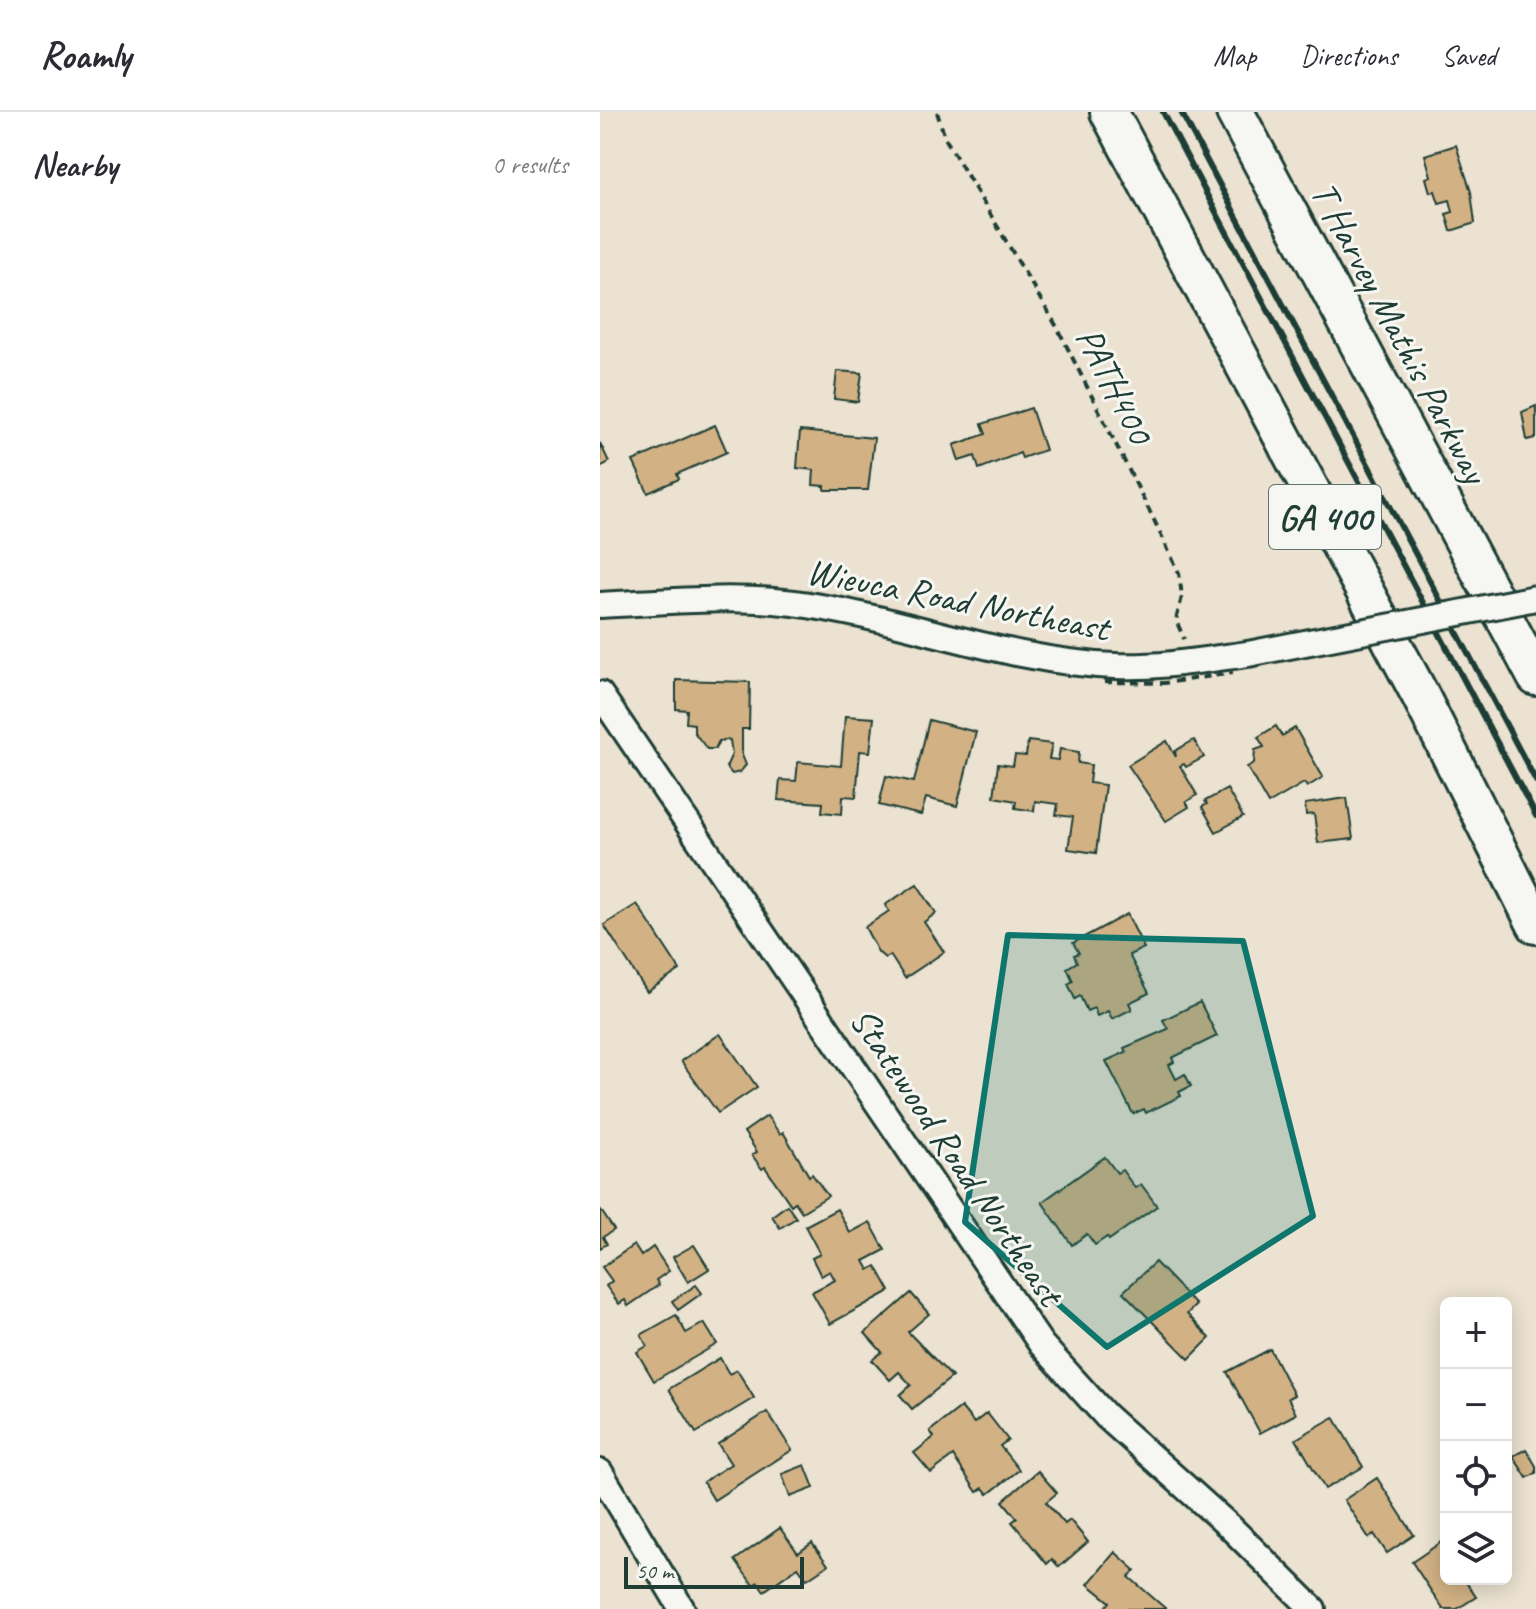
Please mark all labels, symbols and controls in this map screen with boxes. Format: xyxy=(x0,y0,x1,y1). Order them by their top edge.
text: Roamly xyxy=(40,32,131,79)
text: Map xyxy=(1213,38,1256,73)
text: Directions xyxy=(1300,38,1398,73)
text: Saved xyxy=(1442,38,1496,73)
text: Nearby xyxy=(32,143,118,186)
text: 0 results xyxy=(492,148,568,181)
street label: T Harvey Mathis Parkway xyxy=(1300,174,1500,493)
street label: PATH400 xyxy=(1065,319,1165,454)
road number: GA 400 xyxy=(1269,485,1381,549)
street label: Wieuca Road Northeast xyxy=(803,547,1116,652)
street label: Statewood Road Northeast xyxy=(840,998,1076,1317)
map controls xyxy=(1440,1297,1512,1585)
button: + xyxy=(1440,1297,1512,1369)
button: − xyxy=(1440,1369,1512,1441)
button: locate xyxy=(1440,1441,1512,1513)
button: layers xyxy=(1440,1513,1512,1585)
scale bar xyxy=(624,1553,804,1589)
text: 50 m xyxy=(636,1557,673,1585)

